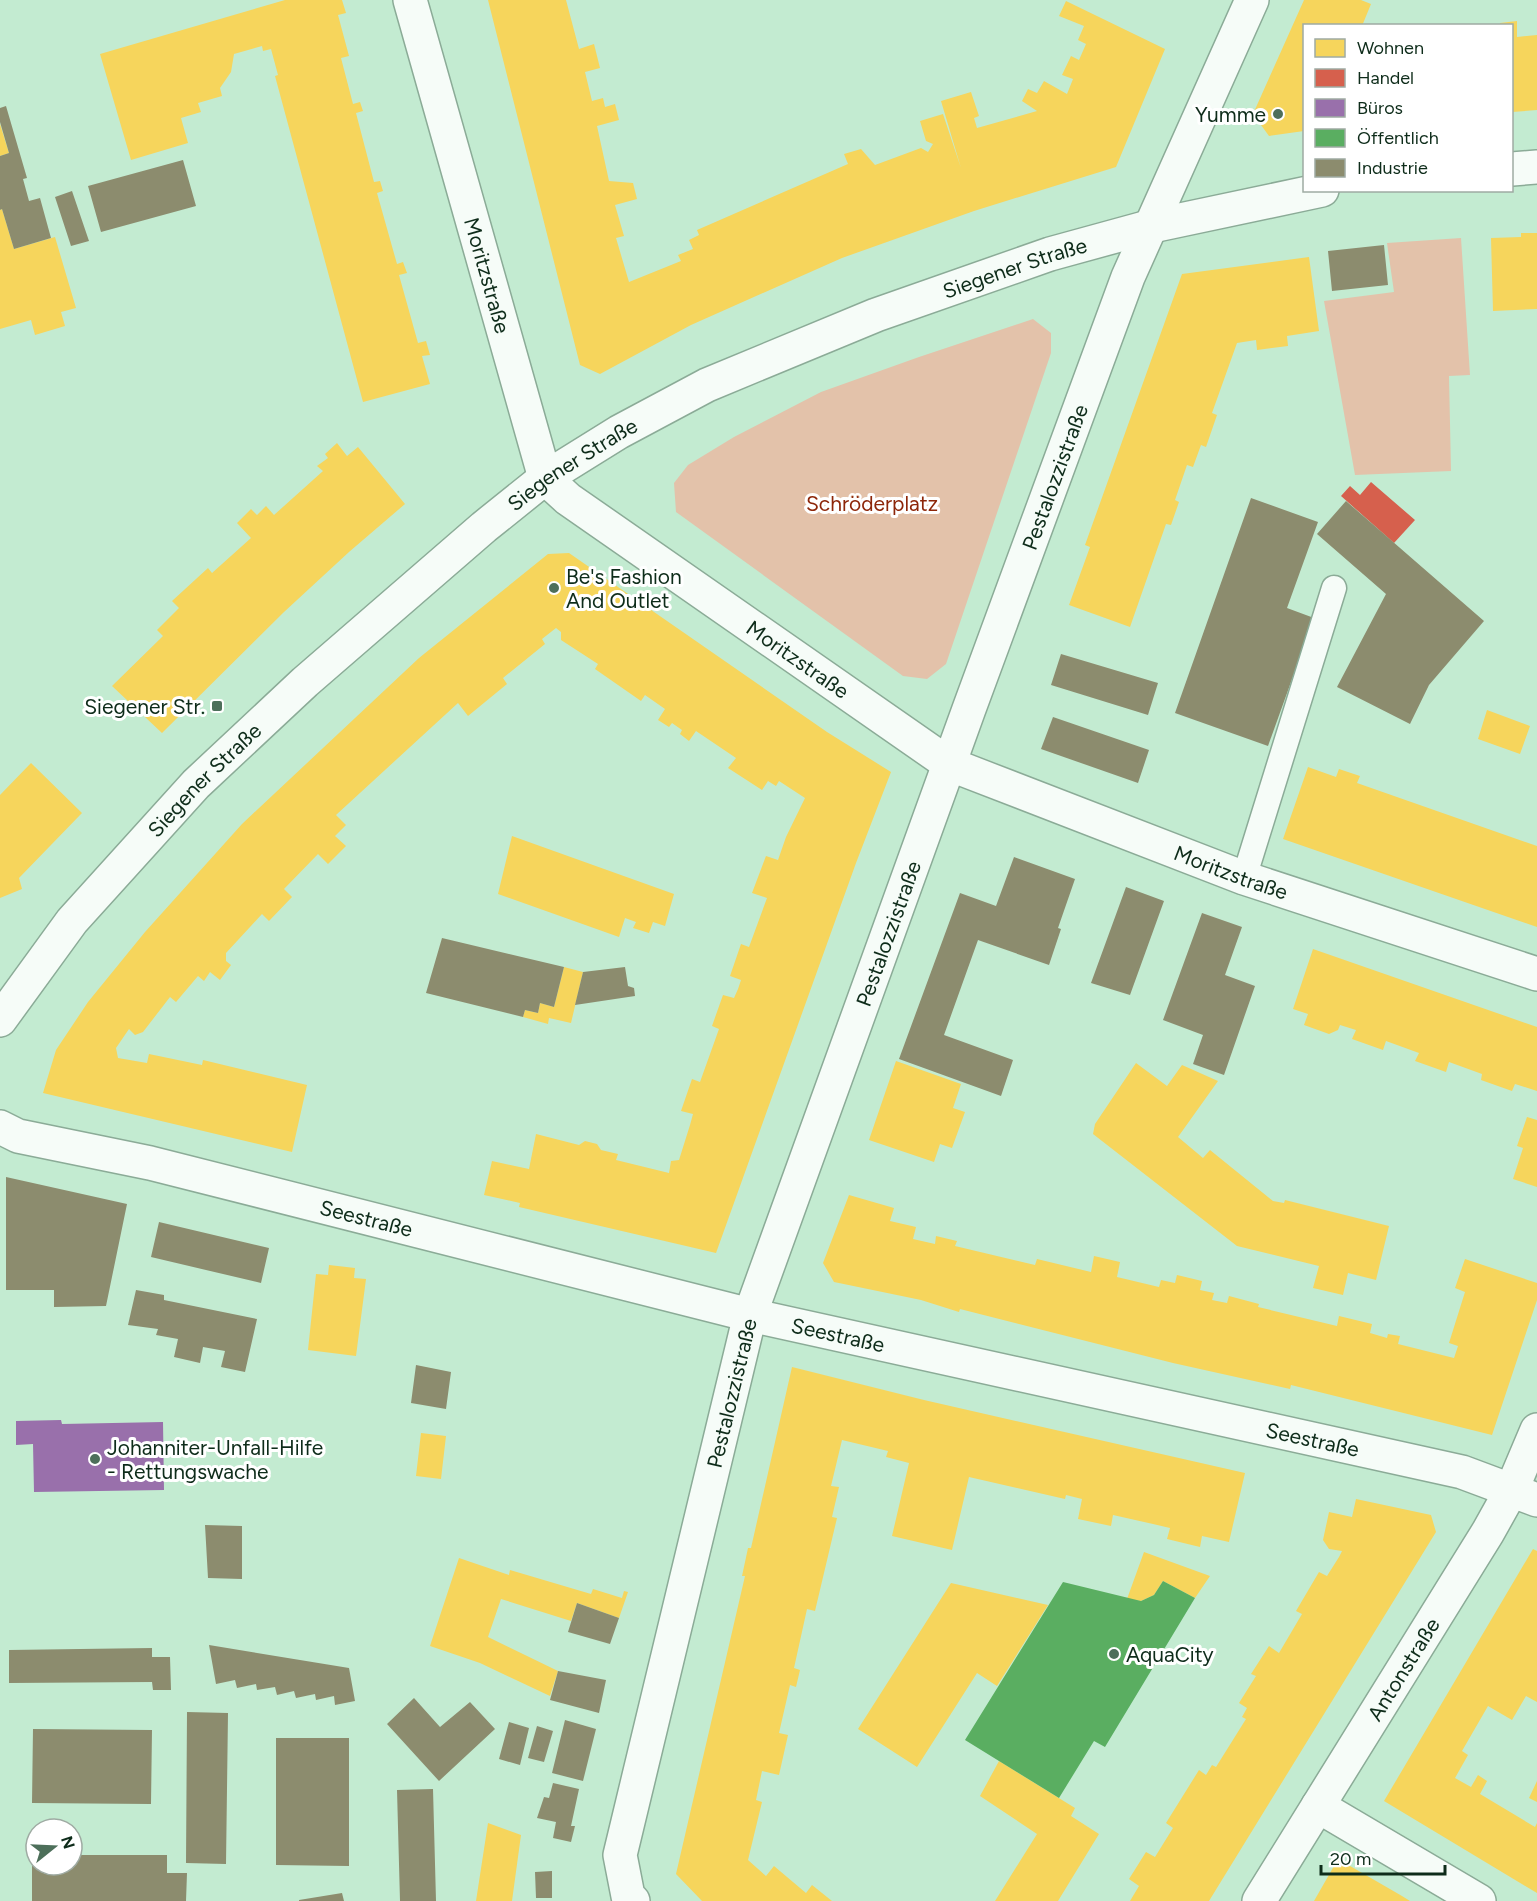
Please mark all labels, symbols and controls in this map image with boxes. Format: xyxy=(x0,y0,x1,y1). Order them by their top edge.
legend xyxy=(1303,24,1513,192)
text: Wohnen xyxy=(1357,37,1424,59)
text: Handel xyxy=(1357,67,1414,89)
text: Büros xyxy=(1357,97,1403,119)
place label: Yumme xyxy=(1195,102,1266,127)
marker: Yumme xyxy=(1271,107,1285,121)
text: Öffentlich xyxy=(1357,127,1439,149)
text: Industrie xyxy=(1357,157,1428,179)
street label: Moritzstraße xyxy=(460,215,516,336)
street label: Siegener Straße xyxy=(939,232,1090,303)
street label: Pestalozzistraße xyxy=(1016,401,1093,553)
street label: Siegener Straße xyxy=(502,412,641,516)
park label: Schröderplatz xyxy=(806,491,938,516)
place label: Be's Fashion And Outlet xyxy=(566,564,682,613)
marker: Be's Fashion And Outlet xyxy=(547,581,561,595)
street label: Moritzstraße xyxy=(742,615,854,703)
place label: Siegener Str. xyxy=(84,694,205,719)
marker: Siegener Str. xyxy=(210,699,224,713)
street label: Siegener Straße xyxy=(142,717,266,842)
street label: Moritzstraße xyxy=(1171,840,1291,904)
street label: Pestalozzistraße xyxy=(850,857,926,1010)
street label: Seestraße xyxy=(317,1194,415,1242)
street label: Seestraße xyxy=(789,1312,887,1357)
street label: Pestalozzistraße xyxy=(701,1316,761,1470)
street label: Seestraße xyxy=(1264,1417,1362,1461)
place label: Johanniter-Unfall-Hilfe - Rettungswache xyxy=(107,1435,323,1484)
marker: Johanniter-Unfall-Hilfe - Rettungswache xyxy=(88,1452,102,1466)
street label: Antonstraße xyxy=(1362,1613,1444,1725)
place label: AquaCity xyxy=(1126,1642,1214,1667)
marker: AquaCity xyxy=(1107,1647,1121,1661)
north arrow xyxy=(24,1817,84,1877)
text: N xyxy=(57,1834,79,1851)
scale bar xyxy=(1321,1838,1446,1876)
text: 20 m xyxy=(1330,1848,1371,1870)

